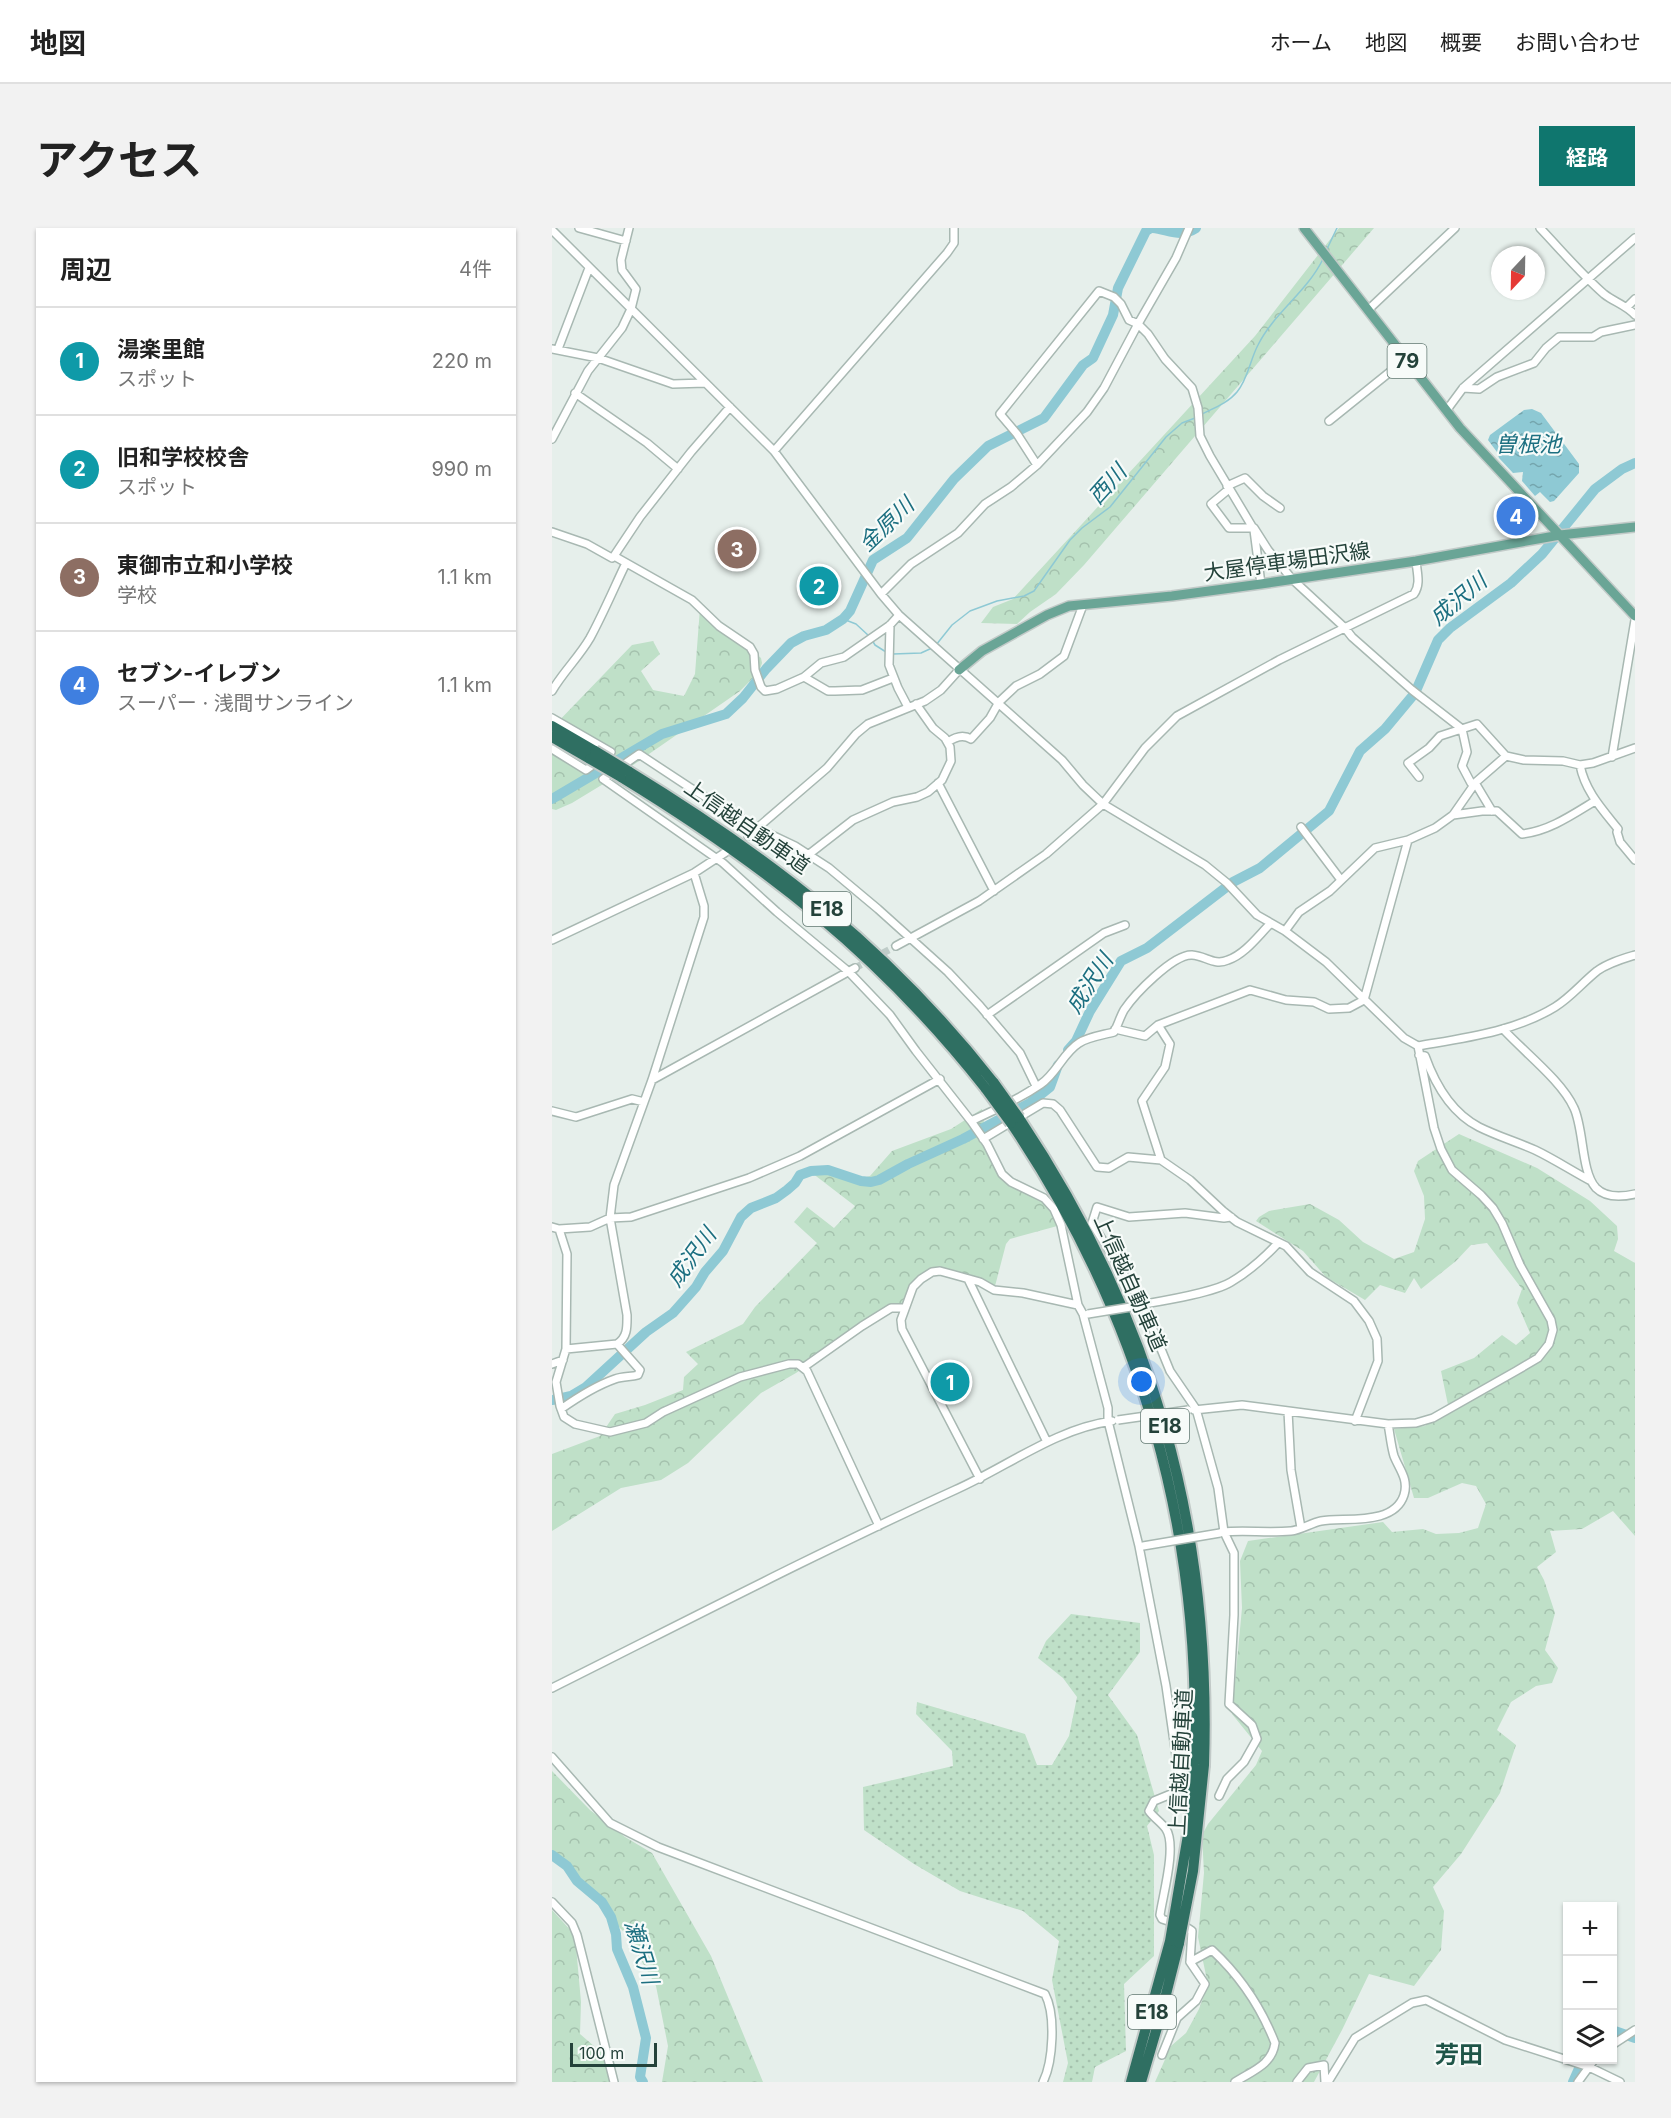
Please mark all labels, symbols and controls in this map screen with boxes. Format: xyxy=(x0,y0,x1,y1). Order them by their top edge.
text: 地図 xyxy=(30,26,86,60)
text: ホーム xyxy=(1270,30,1332,55)
text: 地図 xyxy=(1365,30,1407,55)
text: 概要 xyxy=(1440,30,1482,55)
text: お問い合わせ xyxy=(1515,30,1641,55)
button: 経路 xyxy=(1539,126,1635,186)
text: アクセス xyxy=(36,134,202,185)
north arrow xyxy=(1491,246,1545,300)
text: 周辺 xyxy=(60,254,112,285)
text: 4件 xyxy=(459,257,492,281)
text: 湯楽里館 xyxy=(117,336,205,362)
road number: 79 xyxy=(1388,344,1426,378)
text: 1 xyxy=(75,349,84,373)
text: 220 m xyxy=(432,349,492,373)
text: スポット xyxy=(117,367,197,391)
water label: 曽根池 xyxy=(1495,431,1563,457)
text: 旧和学校校舎 xyxy=(117,444,249,470)
text: 2 xyxy=(73,457,86,481)
text: 990 m xyxy=(431,457,492,481)
water label: 西川 xyxy=(1083,457,1133,509)
text: スポット xyxy=(117,475,197,499)
water label: 金原川 xyxy=(853,490,920,556)
pin: 4 xyxy=(1496,494,1536,538)
pin: 3 xyxy=(718,526,756,572)
street label: 大屋停車場田沢線 xyxy=(1202,537,1372,586)
text: 東御市立和小学校 xyxy=(117,552,293,578)
pin: 2 xyxy=(800,564,838,608)
text: 3 xyxy=(73,565,86,589)
text: 1.1 km xyxy=(438,565,492,589)
water label: 成沢川 xyxy=(1424,567,1493,630)
text: 学校 xyxy=(117,583,157,607)
text: セブン-イレブン xyxy=(117,660,281,686)
text: 4 xyxy=(73,673,86,697)
text: 1.1 km xyxy=(438,673,492,697)
text: スーパー · 浅間サンライン xyxy=(117,691,354,715)
street label: 上信越自動車道 xyxy=(680,774,815,879)
road number: E18 xyxy=(803,892,851,926)
water label: 成沢川 xyxy=(1060,947,1119,1018)
street label: 上信越自動車道 xyxy=(1089,1211,1172,1355)
water label: 成沢川 xyxy=(661,1221,722,1291)
pin: 1 xyxy=(930,1360,970,1404)
your location xyxy=(1127,1367,1156,1396)
road number: E18 xyxy=(1141,1409,1189,1443)
street label: 上信越自動車道 xyxy=(1164,1688,1197,1836)
map controls xyxy=(1563,1902,1617,2064)
button: + xyxy=(1563,1902,1617,1956)
water label: 瀬沢川 xyxy=(620,1917,665,1989)
button: − xyxy=(1563,1956,1617,2010)
road number: E18 xyxy=(1128,1995,1176,2029)
button: layers xyxy=(1563,2010,1617,2064)
scale bar xyxy=(570,2040,657,2068)
district label: 芳田 xyxy=(1435,2040,1483,2069)
text: 100 m xyxy=(579,2043,624,2063)

